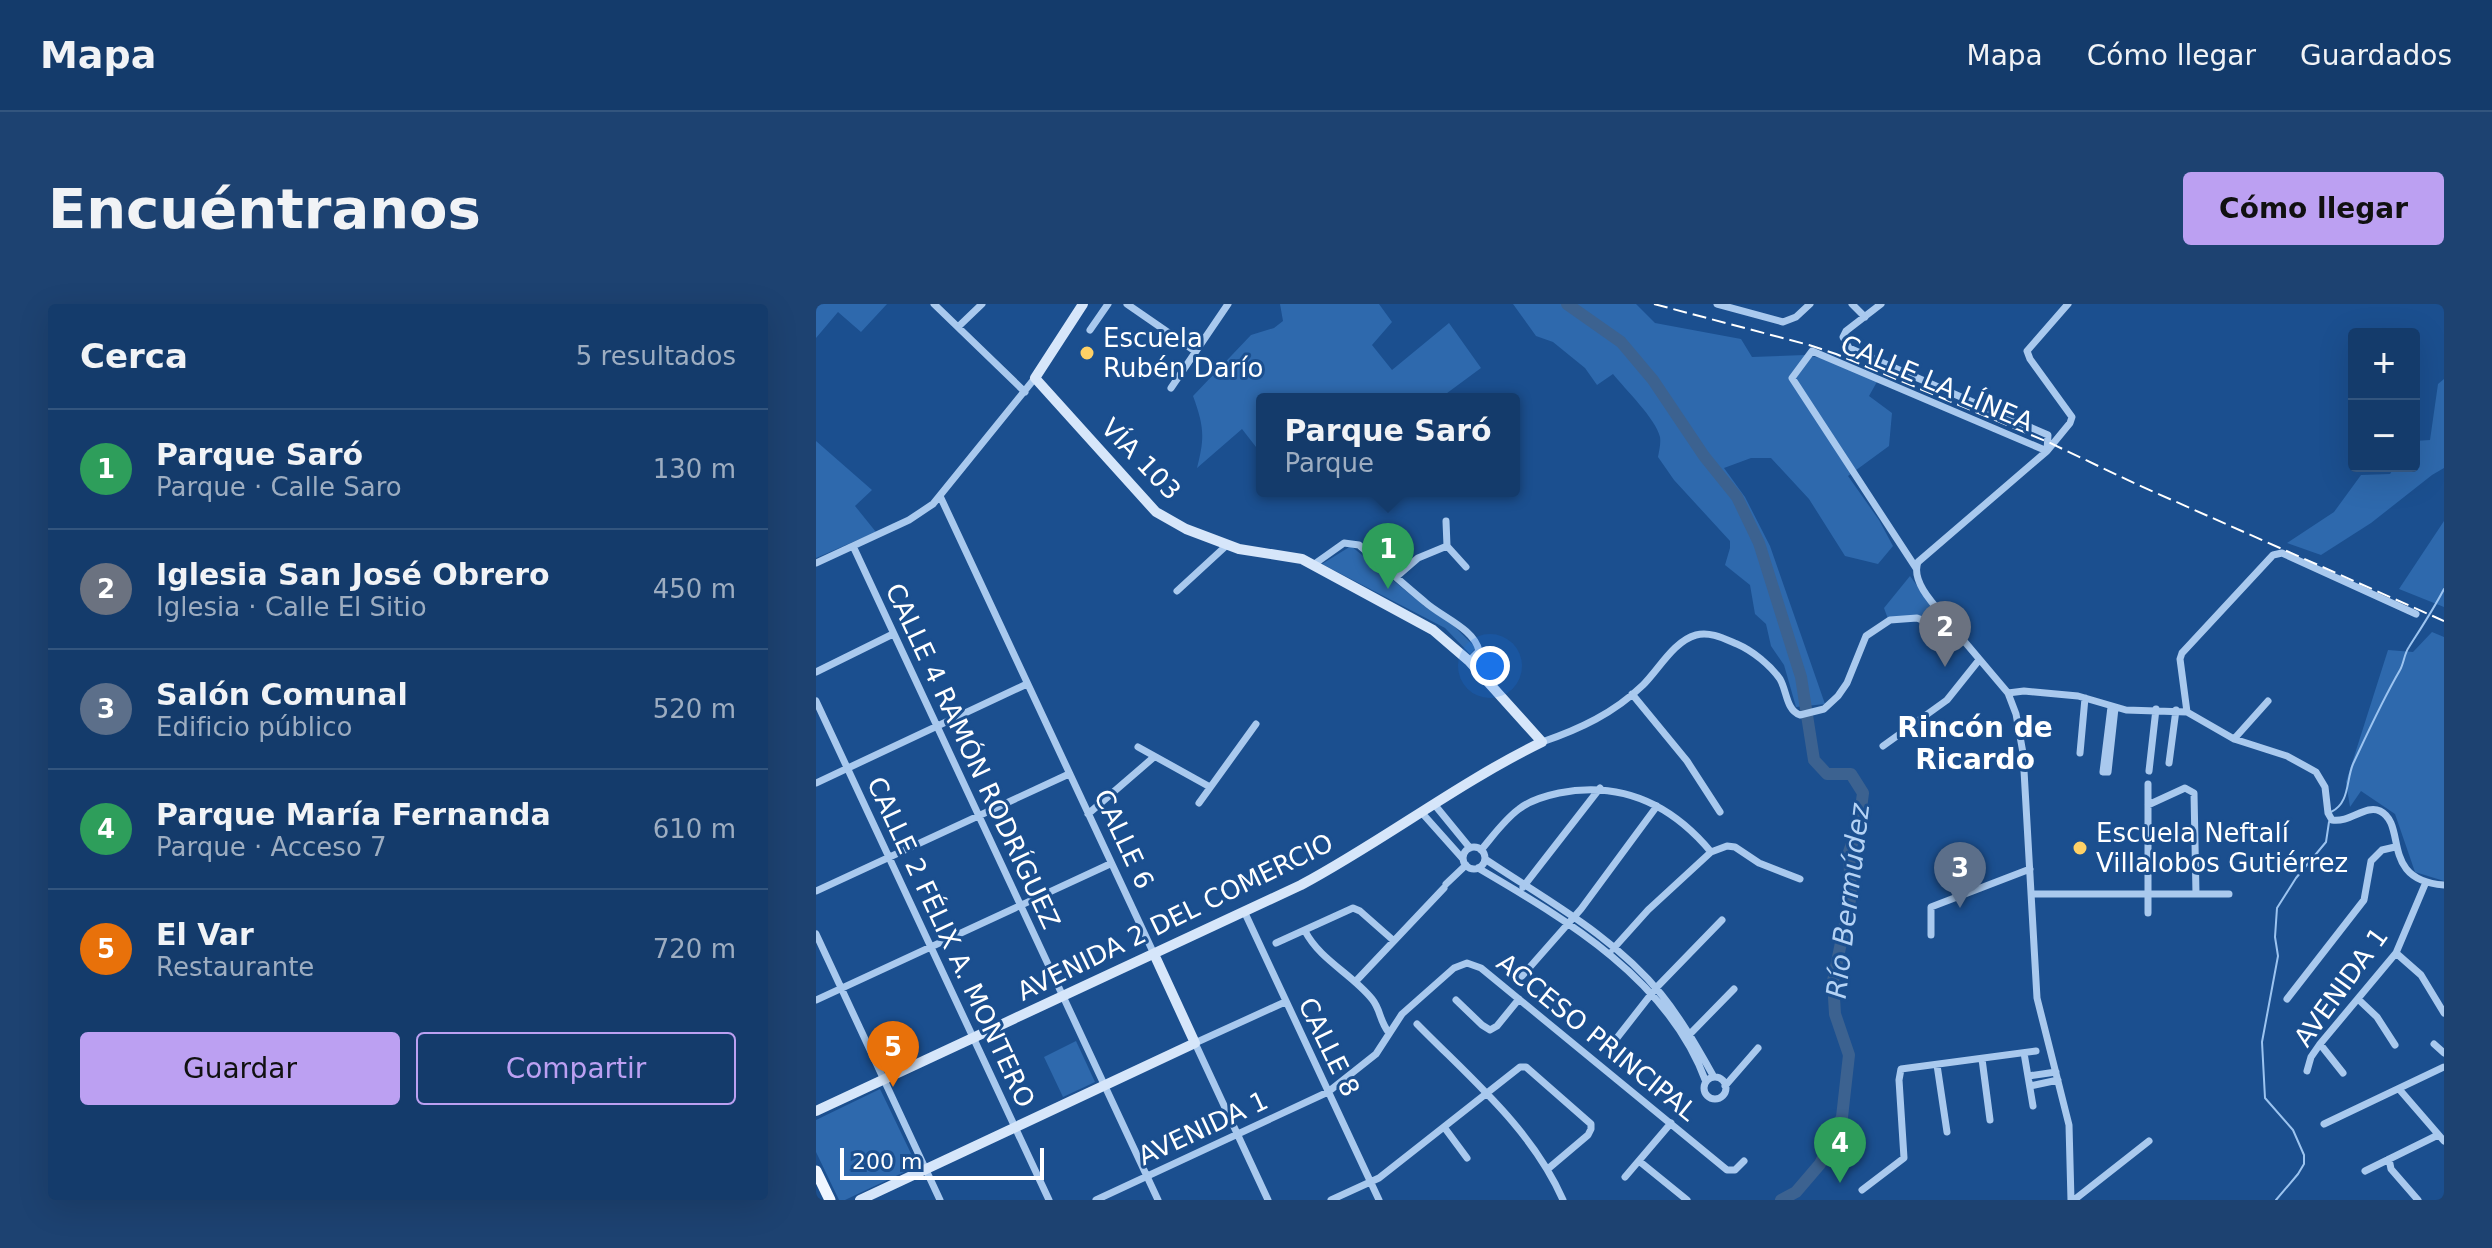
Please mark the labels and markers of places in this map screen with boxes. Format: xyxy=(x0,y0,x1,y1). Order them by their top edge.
place label: Escuela Rubén Darío xyxy=(1103,323,1263,383)
marker: Escuela Rubén Darío xyxy=(1078,344,1096,362)
pin: 1 xyxy=(1362,523,1414,589)
pin: 2 xyxy=(1919,601,1971,667)
place label: Escuela Neftalí Villalobos Gutiérrez xyxy=(2096,818,2348,878)
marker: Escuela Neftalí Villalobos Gutiérrez xyxy=(2071,839,2089,857)
pin: 3 xyxy=(1934,842,1986,908)
pin: 5 xyxy=(867,1021,919,1087)
pin: 4 xyxy=(1814,1117,1866,1183)

